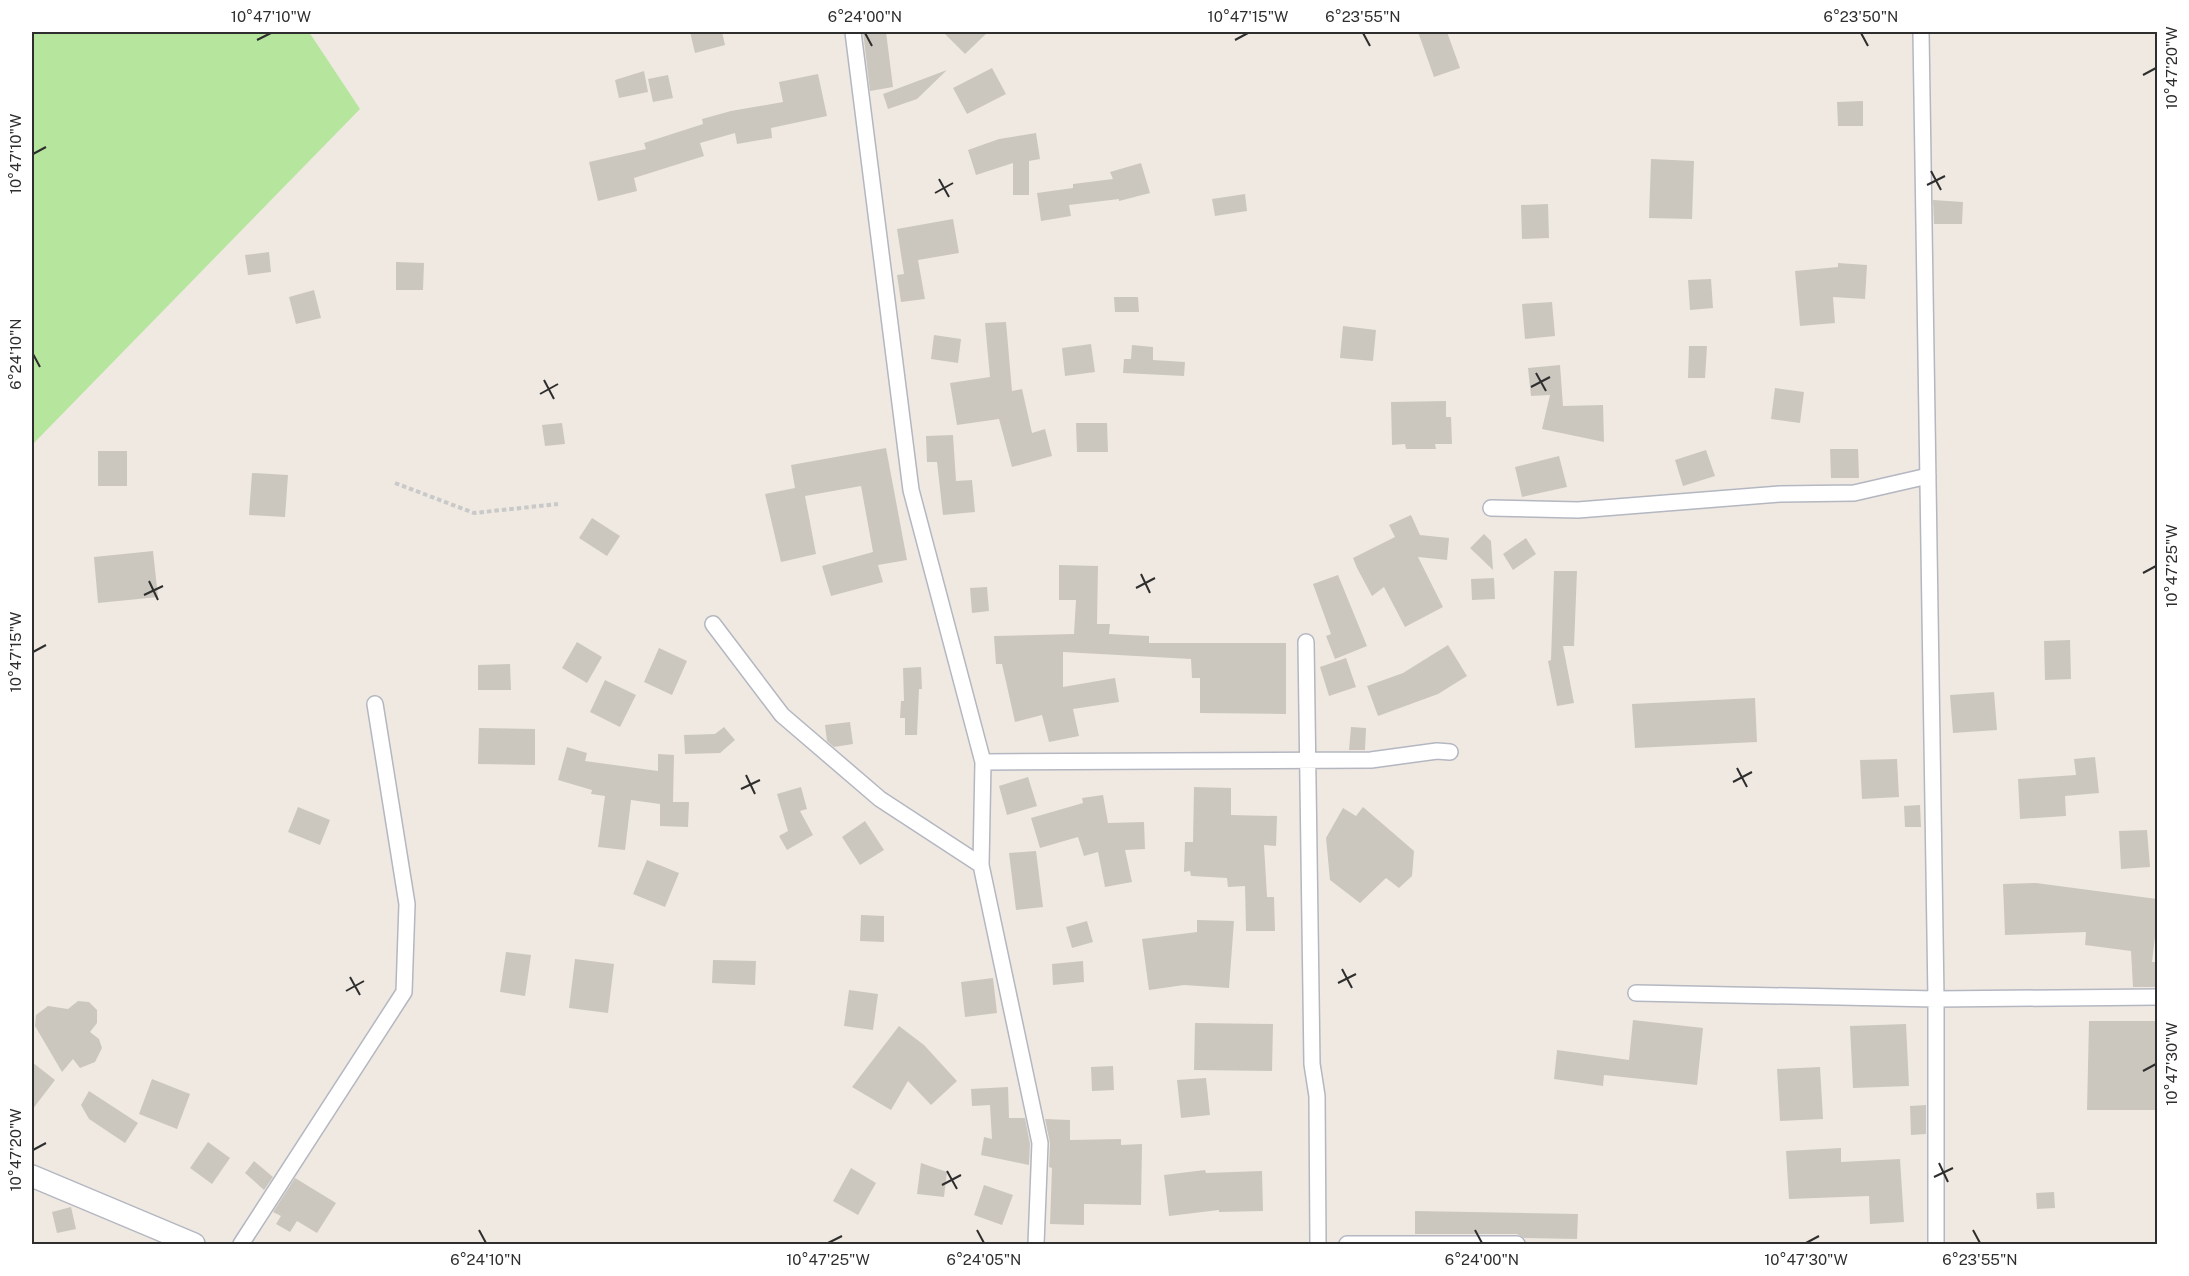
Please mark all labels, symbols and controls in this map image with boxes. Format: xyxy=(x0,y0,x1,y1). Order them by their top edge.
text: 10°47'10"W xyxy=(231,8,311,25)
text: 6°24'00"N xyxy=(828,8,902,25)
text: 10°47'15"W xyxy=(1208,8,1288,25)
text: 6°23'55"N xyxy=(1325,8,1401,25)
text: 6°23'50"N xyxy=(1824,8,1898,25)
text: 10°47'20"W xyxy=(2163,26,2180,110)
text: 10°47'10"W xyxy=(7,114,24,194)
text: 6°24'10"N xyxy=(7,318,24,390)
text: 10°47'25"W xyxy=(2163,524,2180,608)
text: 10°47'15"W xyxy=(7,612,24,692)
text: 10°47'30"W xyxy=(2163,1022,2180,1106)
text: 10°47'20"W xyxy=(7,1108,24,1192)
text: 6°24'10"N xyxy=(450,1251,522,1268)
text: 10°47'25"W xyxy=(786,1251,870,1268)
text: 6°24'05"N xyxy=(947,1251,1021,1268)
text: 6°24'00"N xyxy=(1445,1251,1519,1268)
text: 10°47'30"W xyxy=(1764,1251,1848,1268)
text: 6°23'55"N xyxy=(1942,1251,2018,1268)

